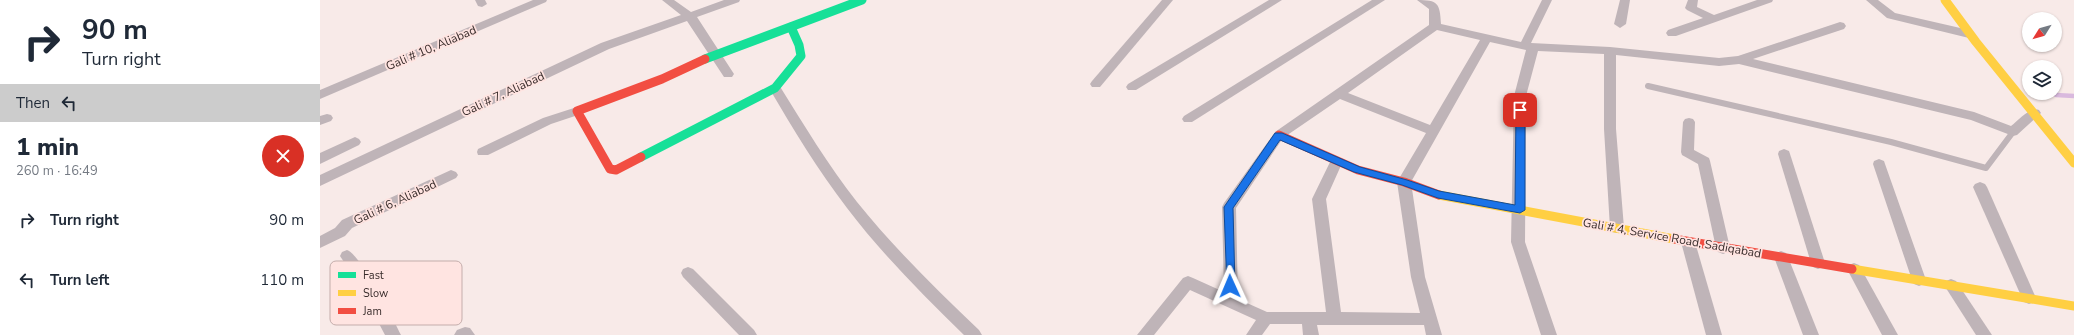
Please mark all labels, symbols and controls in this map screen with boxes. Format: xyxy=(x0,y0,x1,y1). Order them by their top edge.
text: 90 m xyxy=(82,11,148,49)
north arrow xyxy=(2022,12,2062,52)
map controls xyxy=(2022,12,2062,100)
icon: right xyxy=(16,16,68,68)
street label: Gali # 10, Aliabad xyxy=(383,22,479,74)
text: Turn right xyxy=(82,47,161,71)
button: layers xyxy=(2022,60,2062,100)
street label: Gali # 7, Aliabad xyxy=(459,68,547,120)
icon: left xyxy=(58,92,80,114)
text: Then xyxy=(16,93,50,113)
pin xyxy=(1503,93,1537,127)
icon: arrive xyxy=(1509,99,1531,121)
text: 1 min xyxy=(16,131,79,163)
button: close xyxy=(262,135,304,177)
text: 260 m · 16:49 xyxy=(16,162,98,180)
street label: Gali # 6, Aliabad xyxy=(351,176,439,228)
icon: right xyxy=(16,209,38,231)
text: Turn right xyxy=(50,210,119,230)
text: 90 m xyxy=(269,210,304,230)
street label: Gali # 4, Service Road, Sadiqabad xyxy=(1581,214,1763,262)
legend xyxy=(330,261,462,325)
position arrow xyxy=(1209,265,1251,307)
text: Fast xyxy=(363,268,384,283)
icon: left xyxy=(16,269,38,291)
text: Turn left xyxy=(50,270,109,290)
text: 110 m xyxy=(260,270,304,290)
text: Slow xyxy=(363,286,388,301)
text: Jam xyxy=(362,304,382,319)

